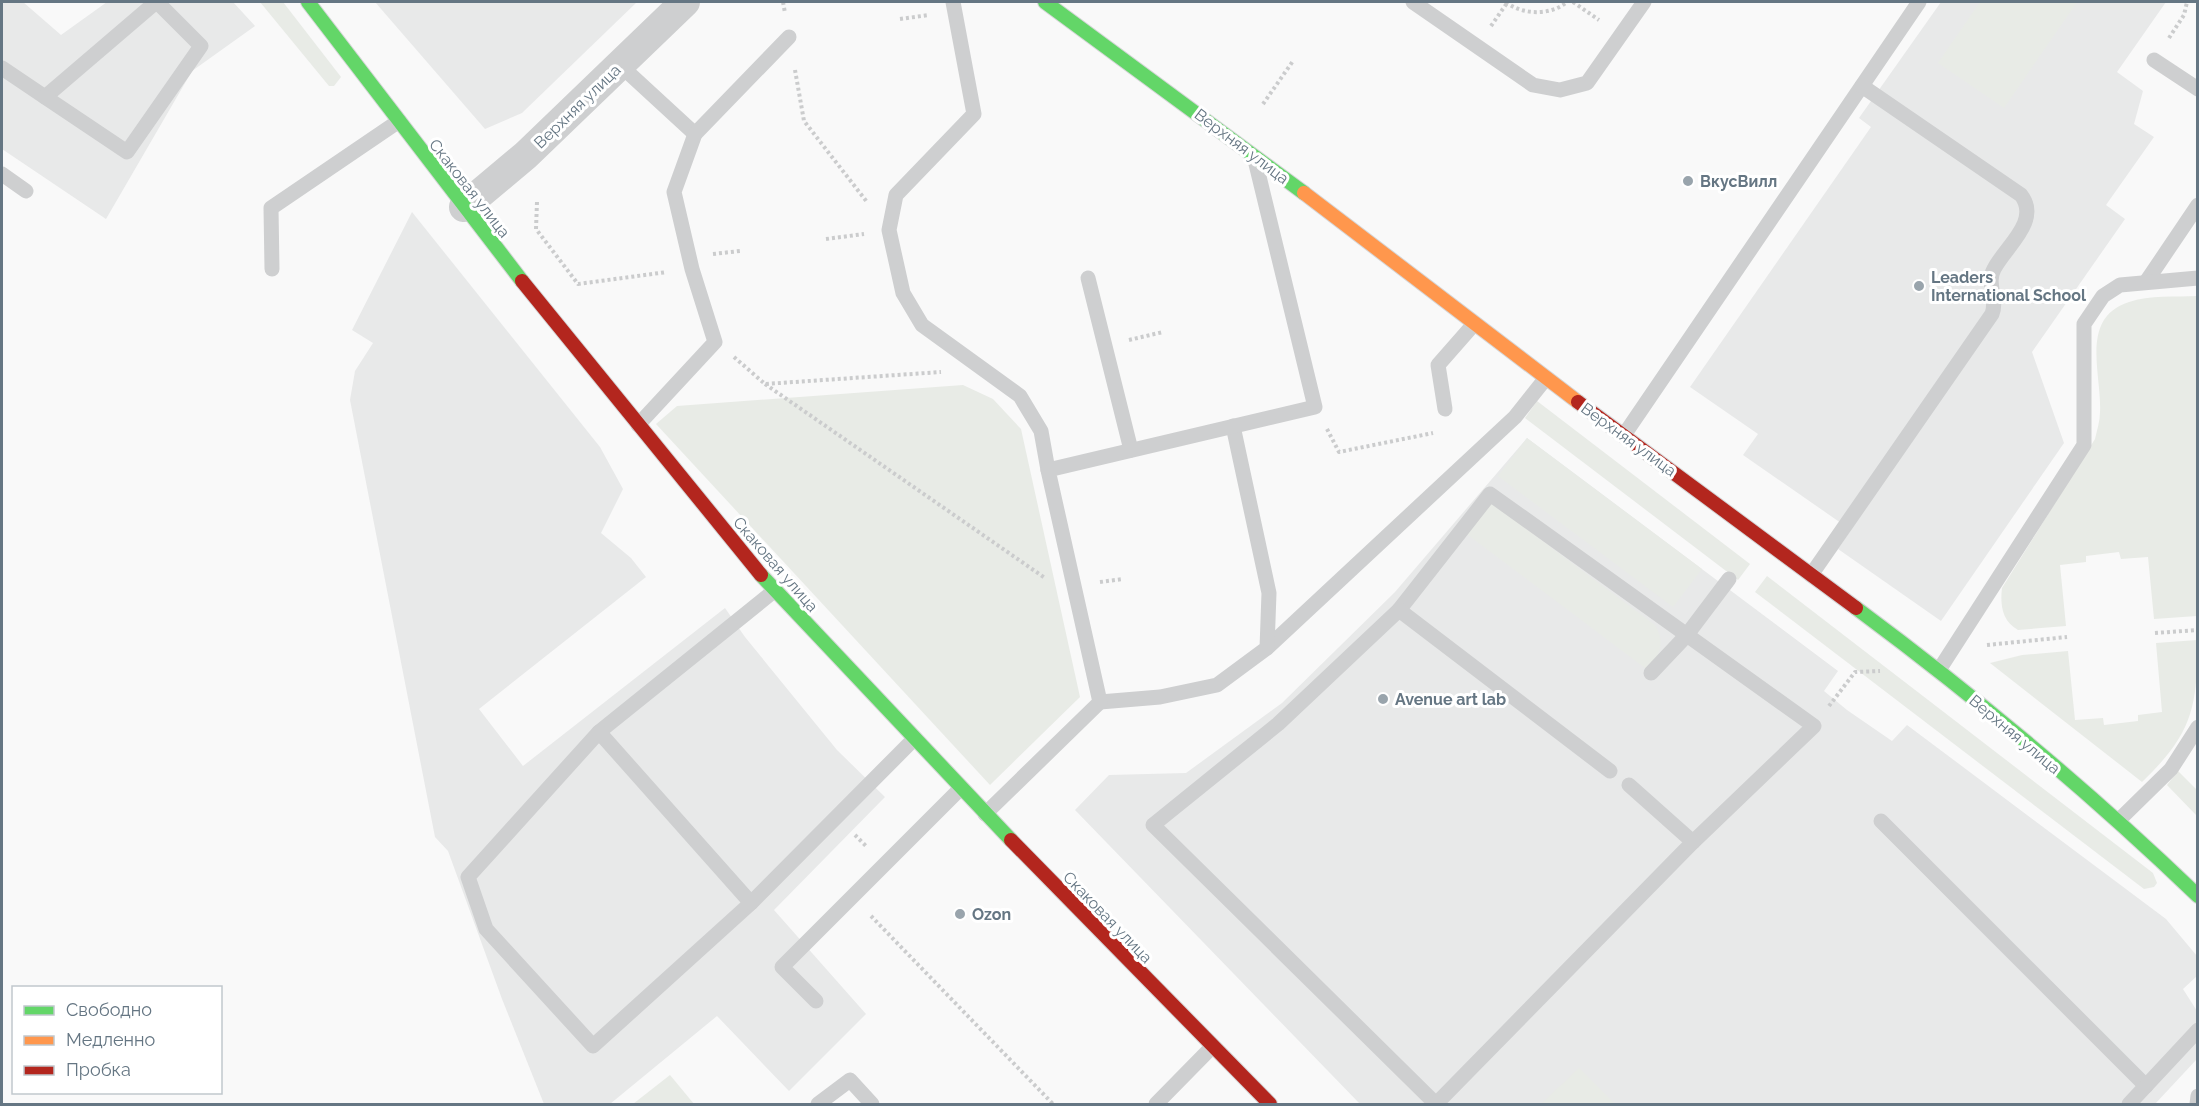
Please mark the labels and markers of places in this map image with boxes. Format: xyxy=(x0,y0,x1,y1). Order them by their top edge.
place label: ВкусВилл xyxy=(1700,172,1777,191)
marker: ВкусВилл xyxy=(1681,174,1695,188)
place label: Leaders International School xyxy=(1931,268,2087,305)
marker: Leaders International School xyxy=(1912,279,1926,293)
place label: Avenue art lab xyxy=(1395,690,1506,709)
marker: Avenue art lab xyxy=(1376,692,1390,706)
place label: Ozon xyxy=(972,905,1011,924)
marker: Ozon xyxy=(953,907,967,921)

